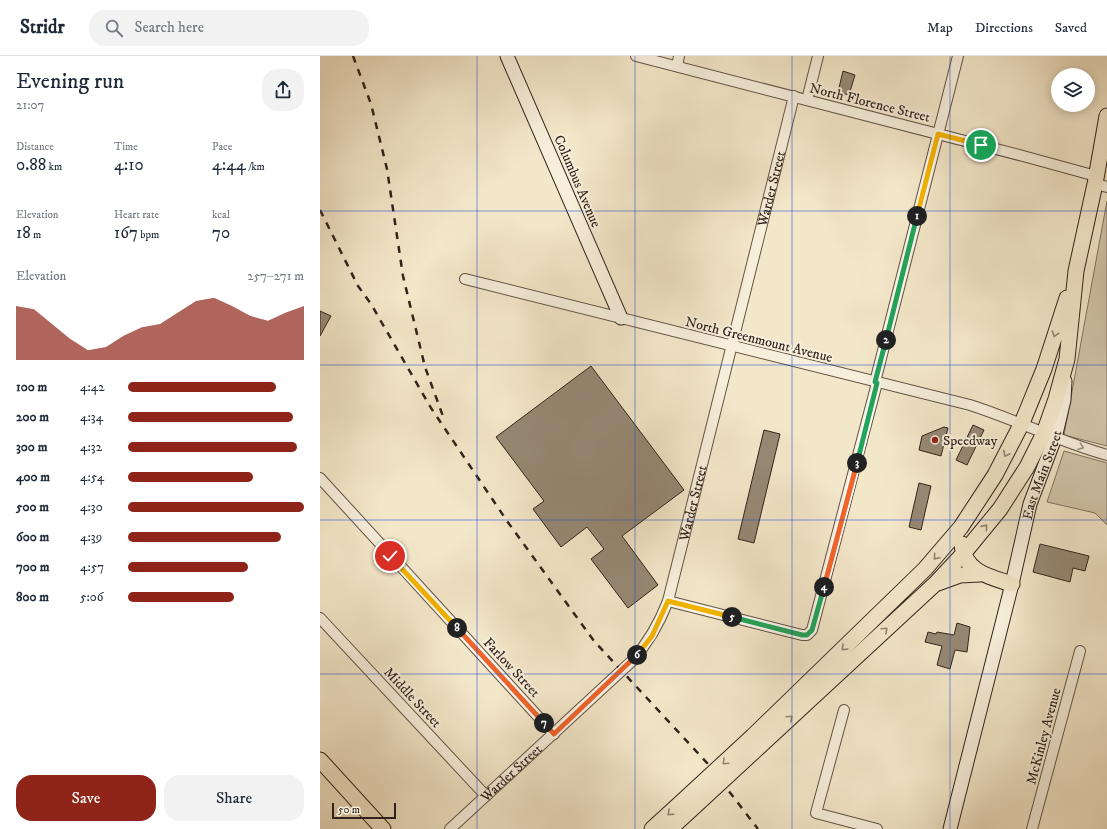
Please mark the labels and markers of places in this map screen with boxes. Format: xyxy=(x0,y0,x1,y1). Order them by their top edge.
pin xyxy=(964,128,998,162)
pin: 1 xyxy=(907,206,927,226)
pin: 2 xyxy=(876,330,896,350)
place label: Speedway xyxy=(943,432,998,450)
marker: Speedway xyxy=(930,435,940,445)
pin: 3 xyxy=(847,453,867,473)
pin xyxy=(373,539,407,573)
pin: 4 xyxy=(814,577,834,597)
pin: 5 xyxy=(722,607,742,627)
pin: 8 xyxy=(447,618,467,638)
pin: 6 xyxy=(627,645,647,665)
pin: 7 xyxy=(534,713,554,733)

